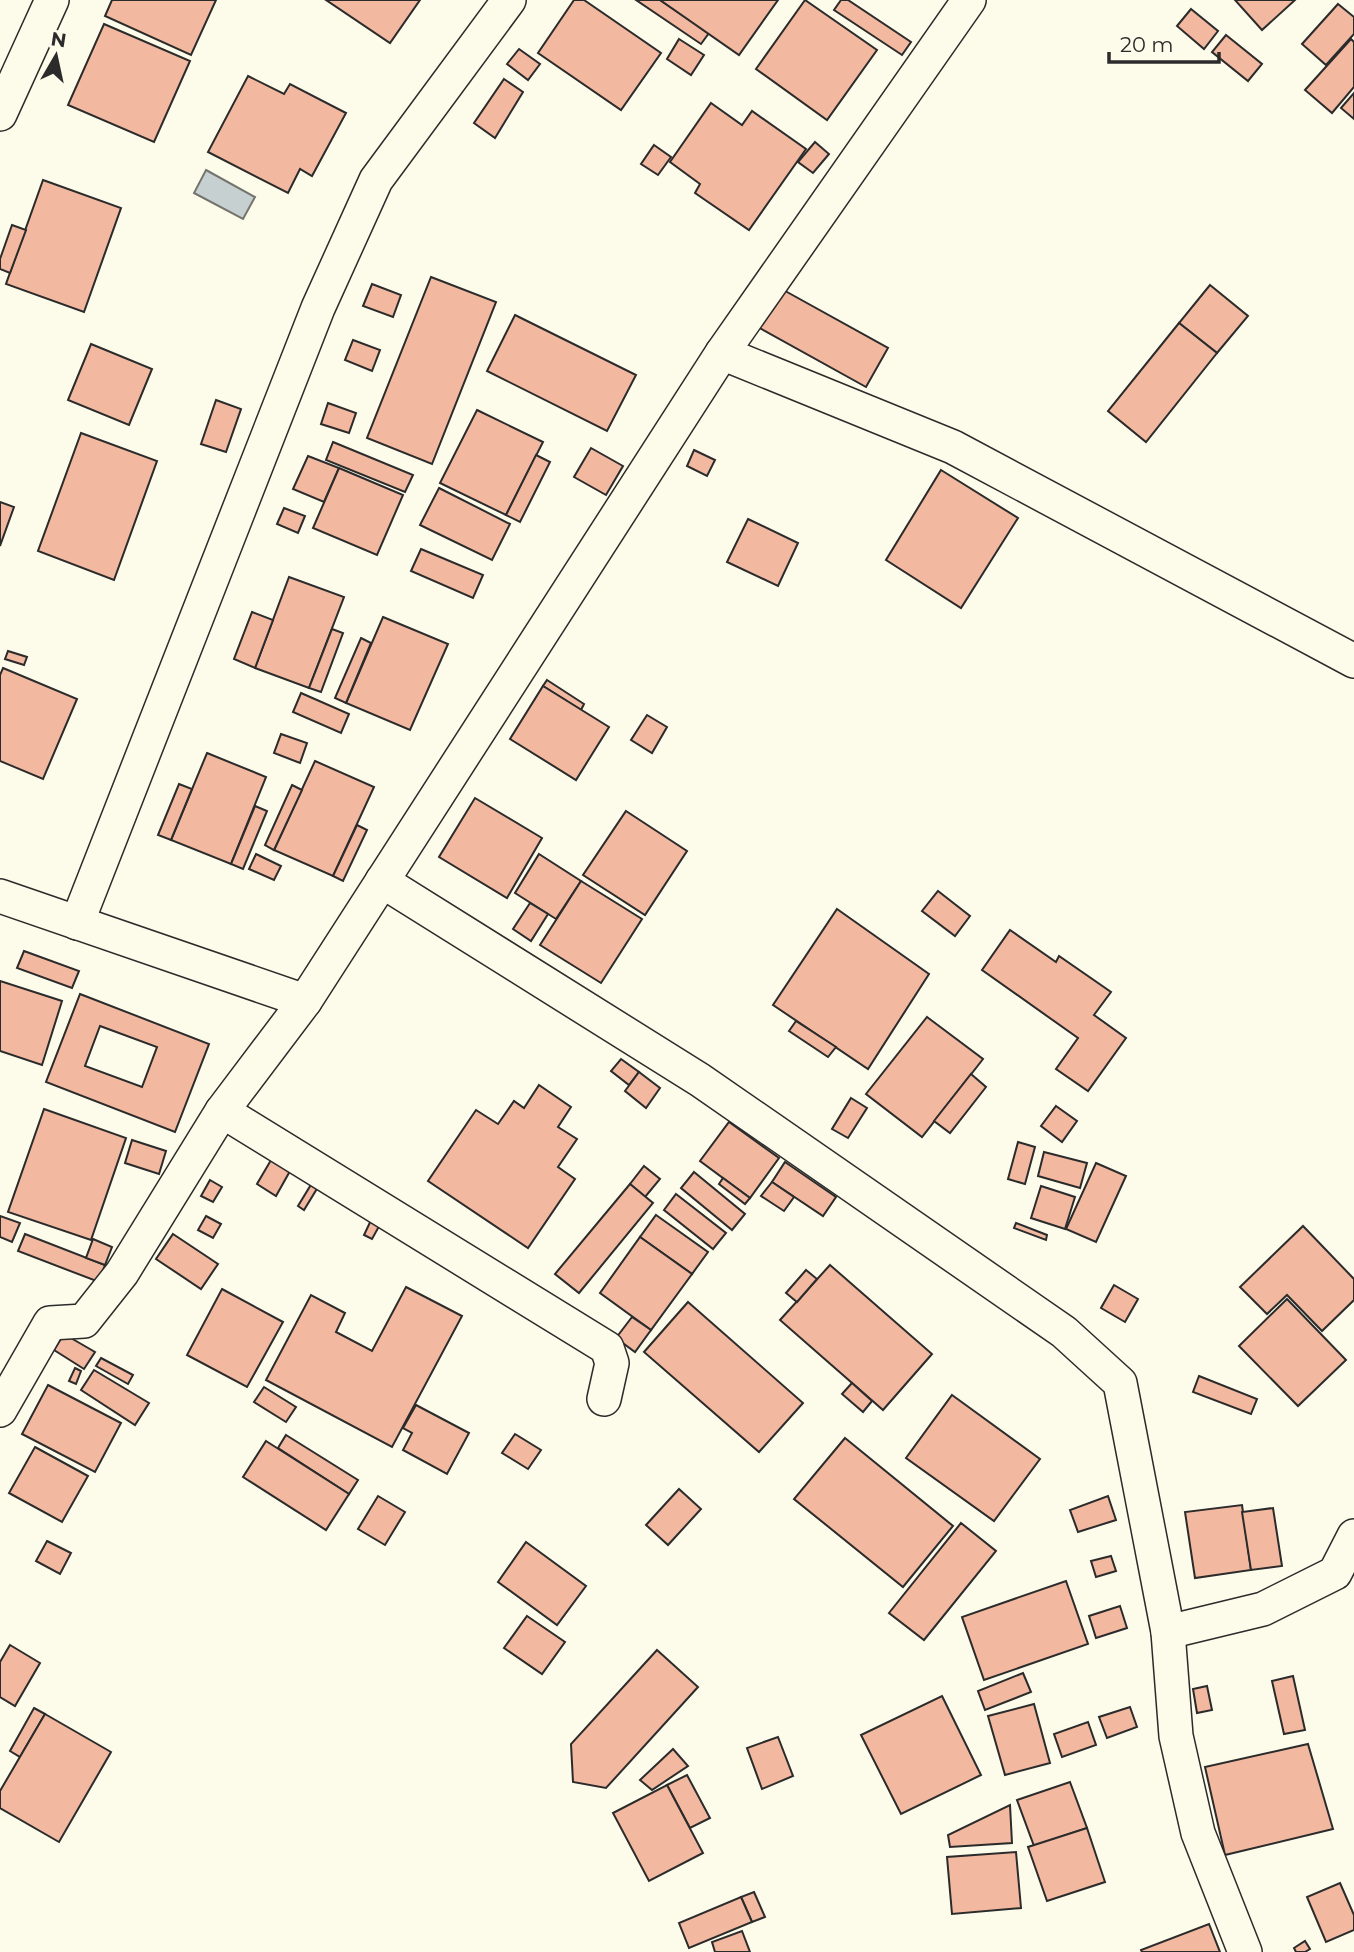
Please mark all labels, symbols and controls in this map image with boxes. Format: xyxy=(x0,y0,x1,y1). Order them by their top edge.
north arrow xyxy=(21,21,91,91)
scale bar xyxy=(1109,21,1219,65)
text: N xyxy=(49,27,68,52)
text: 20 m xyxy=(1120,32,1174,57)

